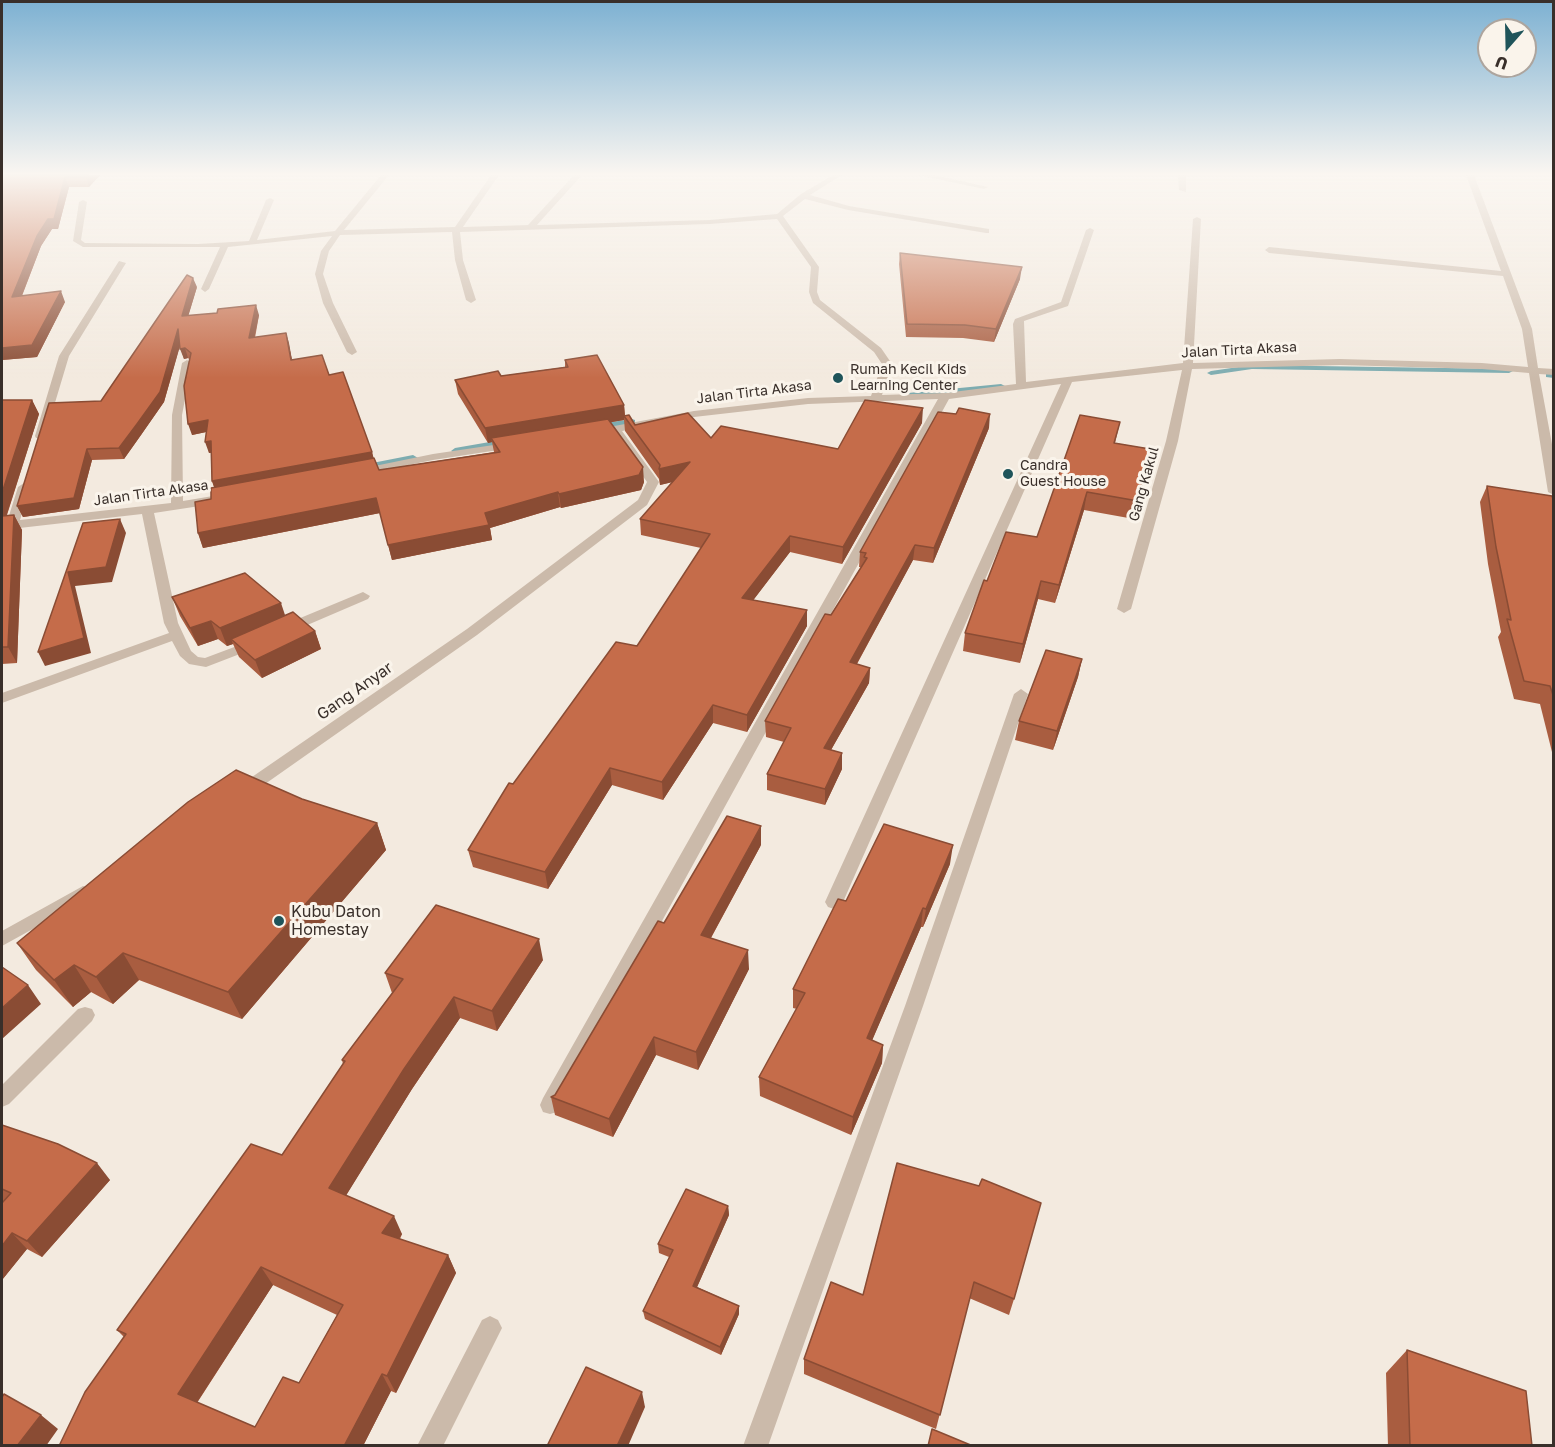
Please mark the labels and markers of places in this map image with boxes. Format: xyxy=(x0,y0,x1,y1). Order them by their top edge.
place label: Rumah Kecil Kids Learning Center xyxy=(850,362,966,394)
marker: Rumah Kecil Kids Learning Center xyxy=(831,371,845,385)
place label: Candra Guest House xyxy=(1020,458,1106,490)
marker: Candra Guest House xyxy=(1001,467,1015,481)
place label: Kubu Daton Homestay xyxy=(291,902,381,940)
marker: Kubu Daton Homestay xyxy=(272,914,286,928)

